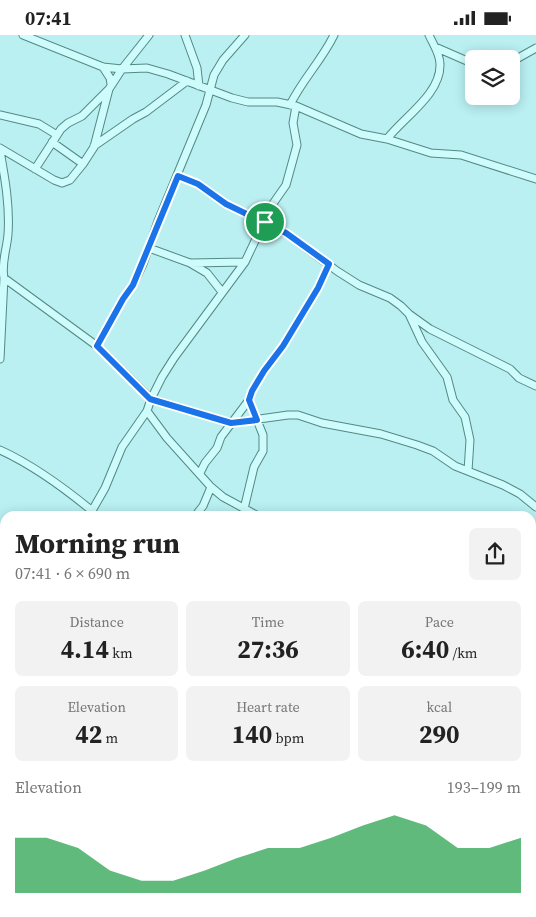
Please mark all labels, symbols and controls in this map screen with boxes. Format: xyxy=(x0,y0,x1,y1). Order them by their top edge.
text: 07:41 xyxy=(25,5,72,31)
map controls xyxy=(465,50,520,105)
button: layers xyxy=(465,50,520,105)
pin xyxy=(244,201,286,243)
icon: arrive xyxy=(251,208,279,236)
text: Morning run xyxy=(15,524,180,562)
button: share xyxy=(469,528,521,580)
text: 07:41 · 6 × 690 m xyxy=(15,562,130,584)
text: Distance xyxy=(70,612,124,632)
text: Time xyxy=(252,612,284,632)
text: Pace xyxy=(425,612,454,632)
text: 4.14 xyxy=(61,632,109,666)
text: 27:36 xyxy=(237,632,299,666)
text: 6:40 xyxy=(401,632,449,666)
text: km xyxy=(109,643,133,663)
text: /km xyxy=(449,643,477,663)
text: Elevation xyxy=(67,697,126,717)
text: Heart rate xyxy=(236,697,300,717)
text: kcal xyxy=(427,697,452,717)
text: 42 xyxy=(75,717,102,751)
text: 140 xyxy=(232,717,272,751)
text: 290 xyxy=(419,717,460,751)
text: m xyxy=(102,728,118,748)
text: bpm xyxy=(272,728,304,748)
text: Elevation xyxy=(15,776,82,798)
text: 193–199 m xyxy=(447,776,521,798)

